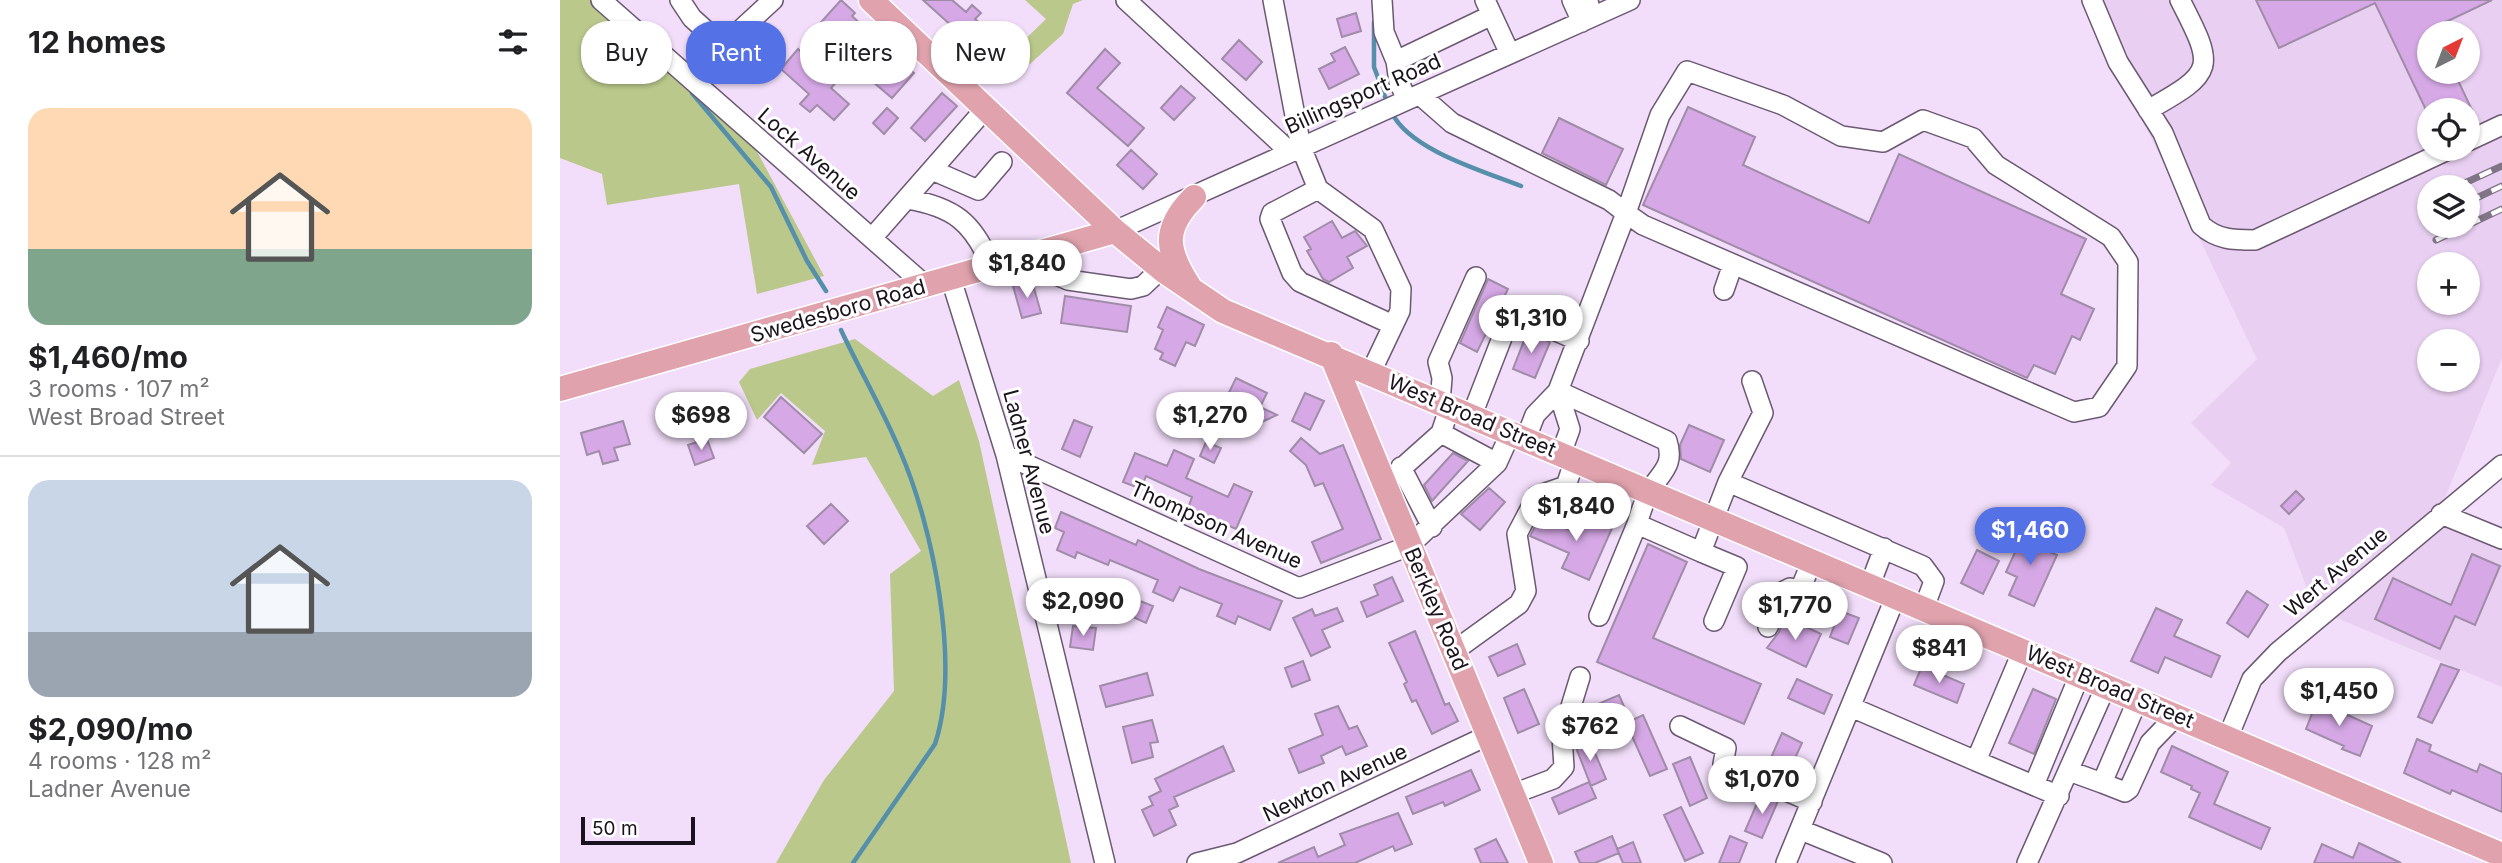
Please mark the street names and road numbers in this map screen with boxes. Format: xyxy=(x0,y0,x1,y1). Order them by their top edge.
street label: Billingsport Road xyxy=(1281,48,1444,139)
street label: Lock Avenue xyxy=(753,102,866,205)
street label: Swedesboro Road xyxy=(747,274,928,347)
street label: West Broad Street xyxy=(1385,369,1560,462)
street label: Ladner Avenue xyxy=(998,387,1061,537)
street label: Thompson Avenue xyxy=(1126,475,1306,574)
street label: Wert Avenue xyxy=(2279,521,2392,622)
street label: Berkley Road xyxy=(1399,544,1474,674)
street label: West Broad Street xyxy=(2023,640,2198,733)
street label: Newton Avenue xyxy=(1259,738,1411,827)

